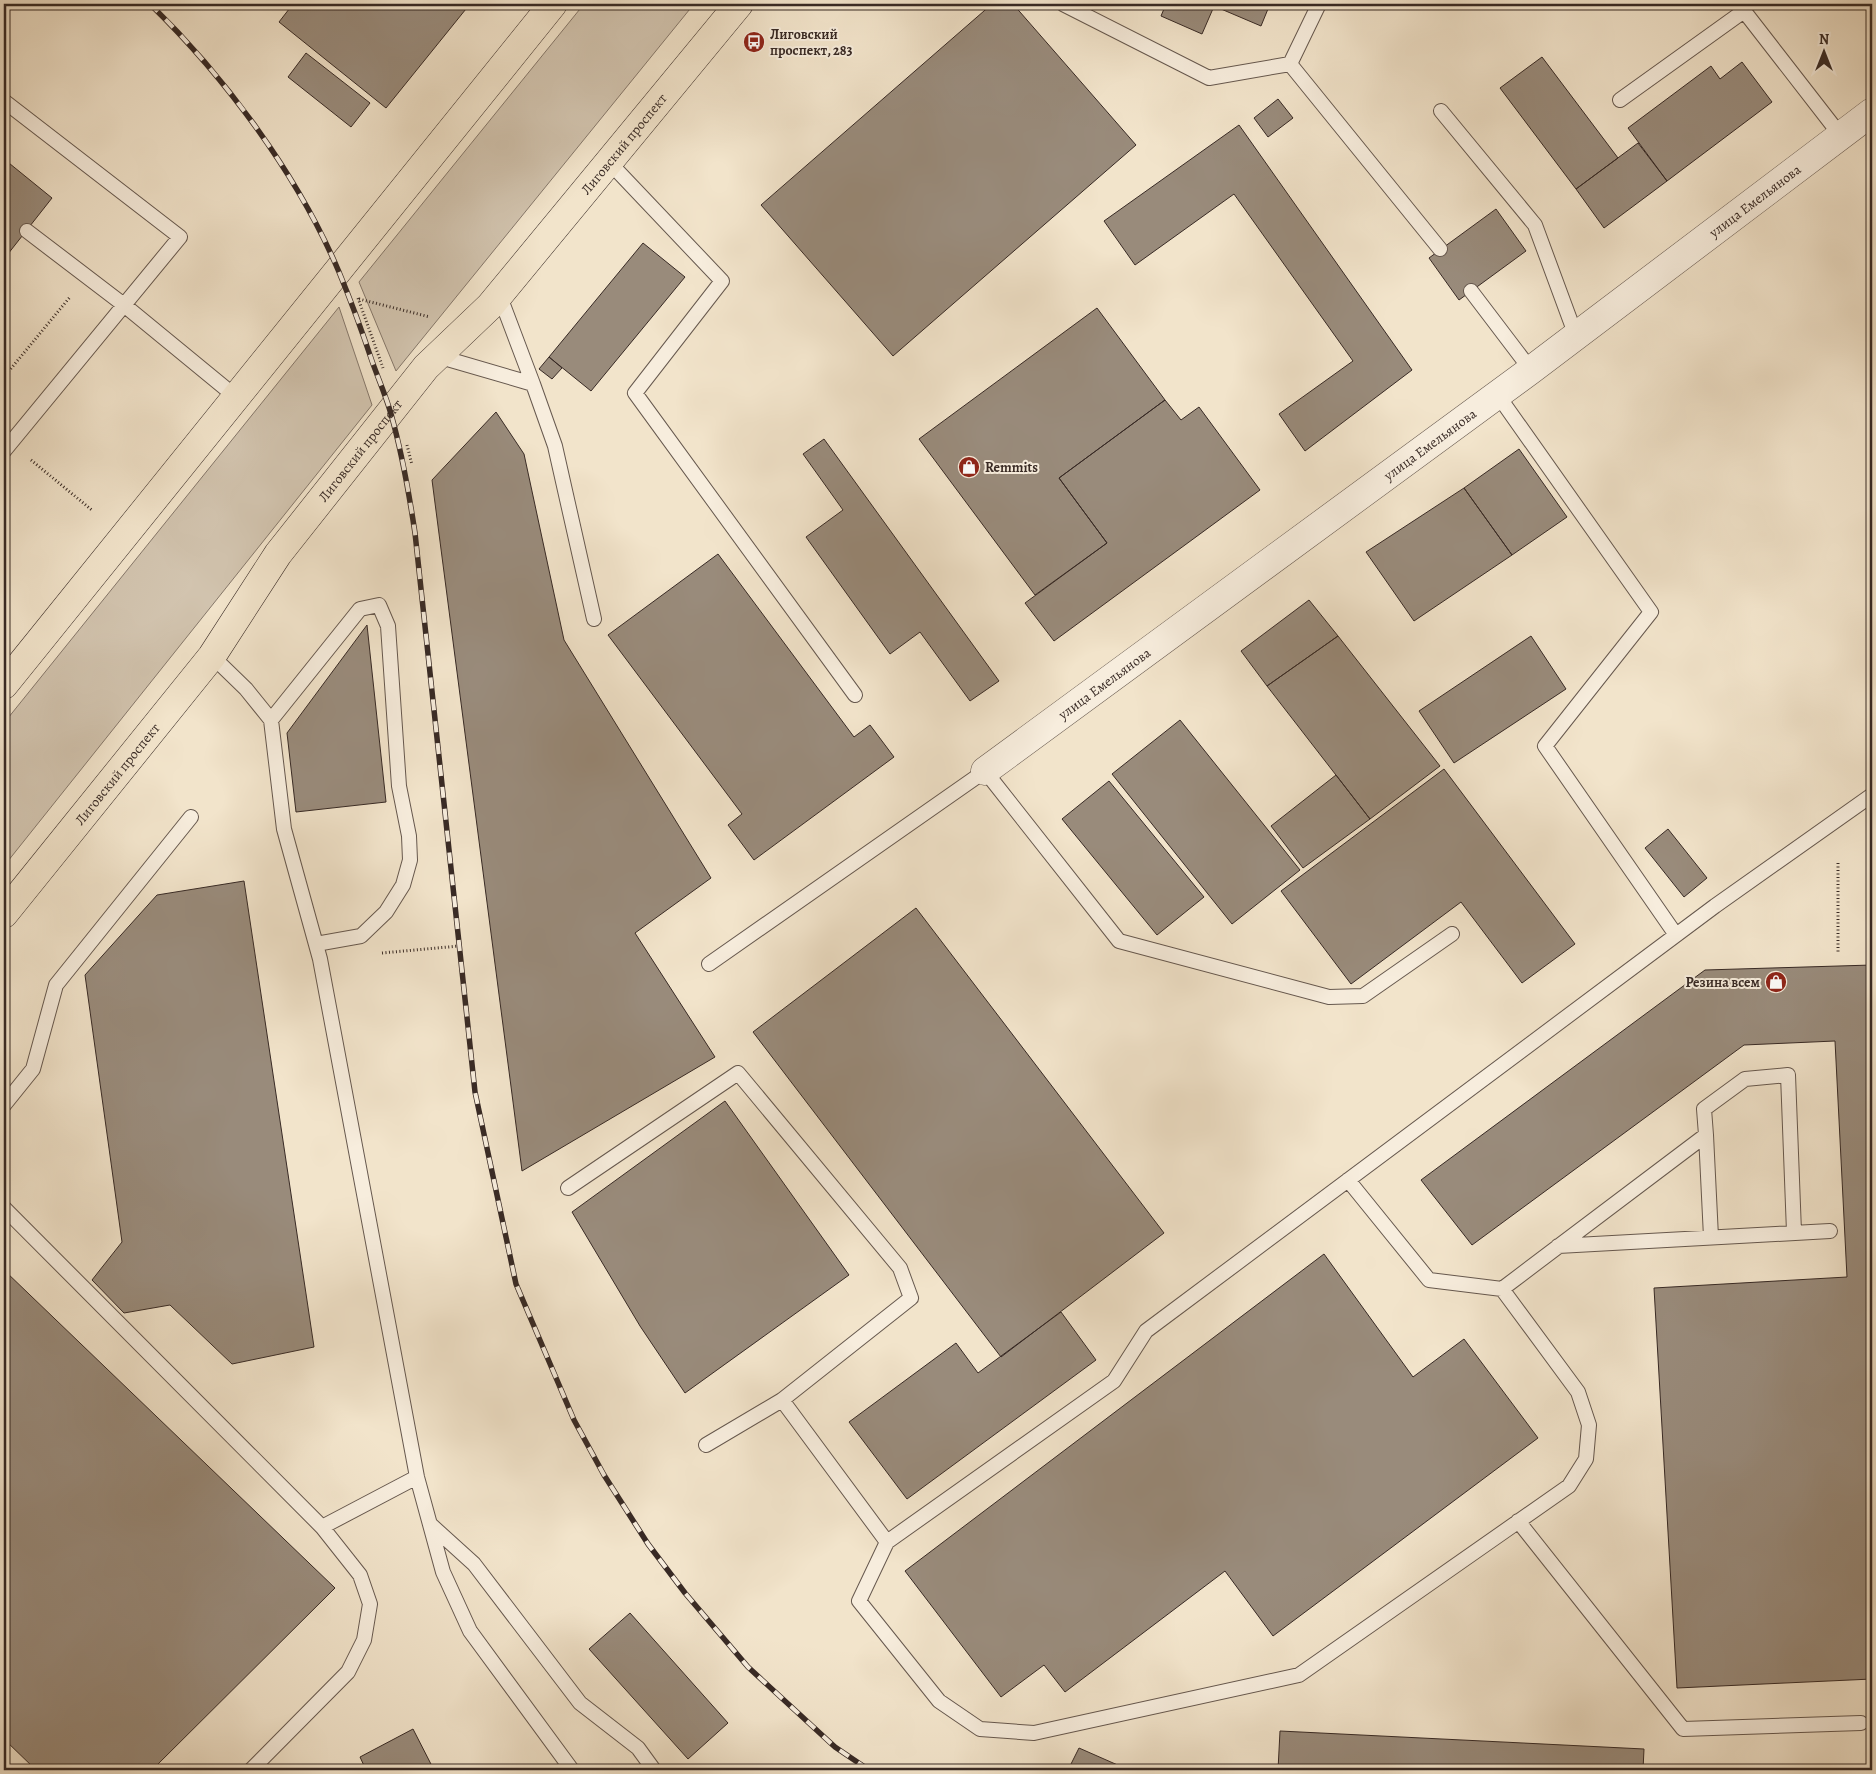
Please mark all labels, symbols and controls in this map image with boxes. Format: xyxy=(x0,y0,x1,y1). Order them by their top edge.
place label: Лиговский проспект, 283 xyxy=(770,25,853,60)
north arrow xyxy=(1798,28,1848,78)
bus stop icon: Лиговский проспект, 283 xyxy=(742,30,766,54)
text: N xyxy=(1819,30,1829,49)
street label: Лиговский проспект xyxy=(576,89,671,198)
street label: улица Емельянова xyxy=(1704,159,1805,242)
street label: Лиговский проспект xyxy=(314,395,406,506)
street label: улица Емельянова xyxy=(1379,404,1480,485)
shop icon: Remmits xyxy=(957,455,981,479)
place label: Remmits xyxy=(985,458,1038,477)
street label: улица Емельянова xyxy=(1053,643,1155,724)
street label: Лиговский проспект xyxy=(70,719,164,829)
shop icon: Резина всем xyxy=(1764,970,1788,994)
place label: Резина всем xyxy=(1686,973,1761,992)

